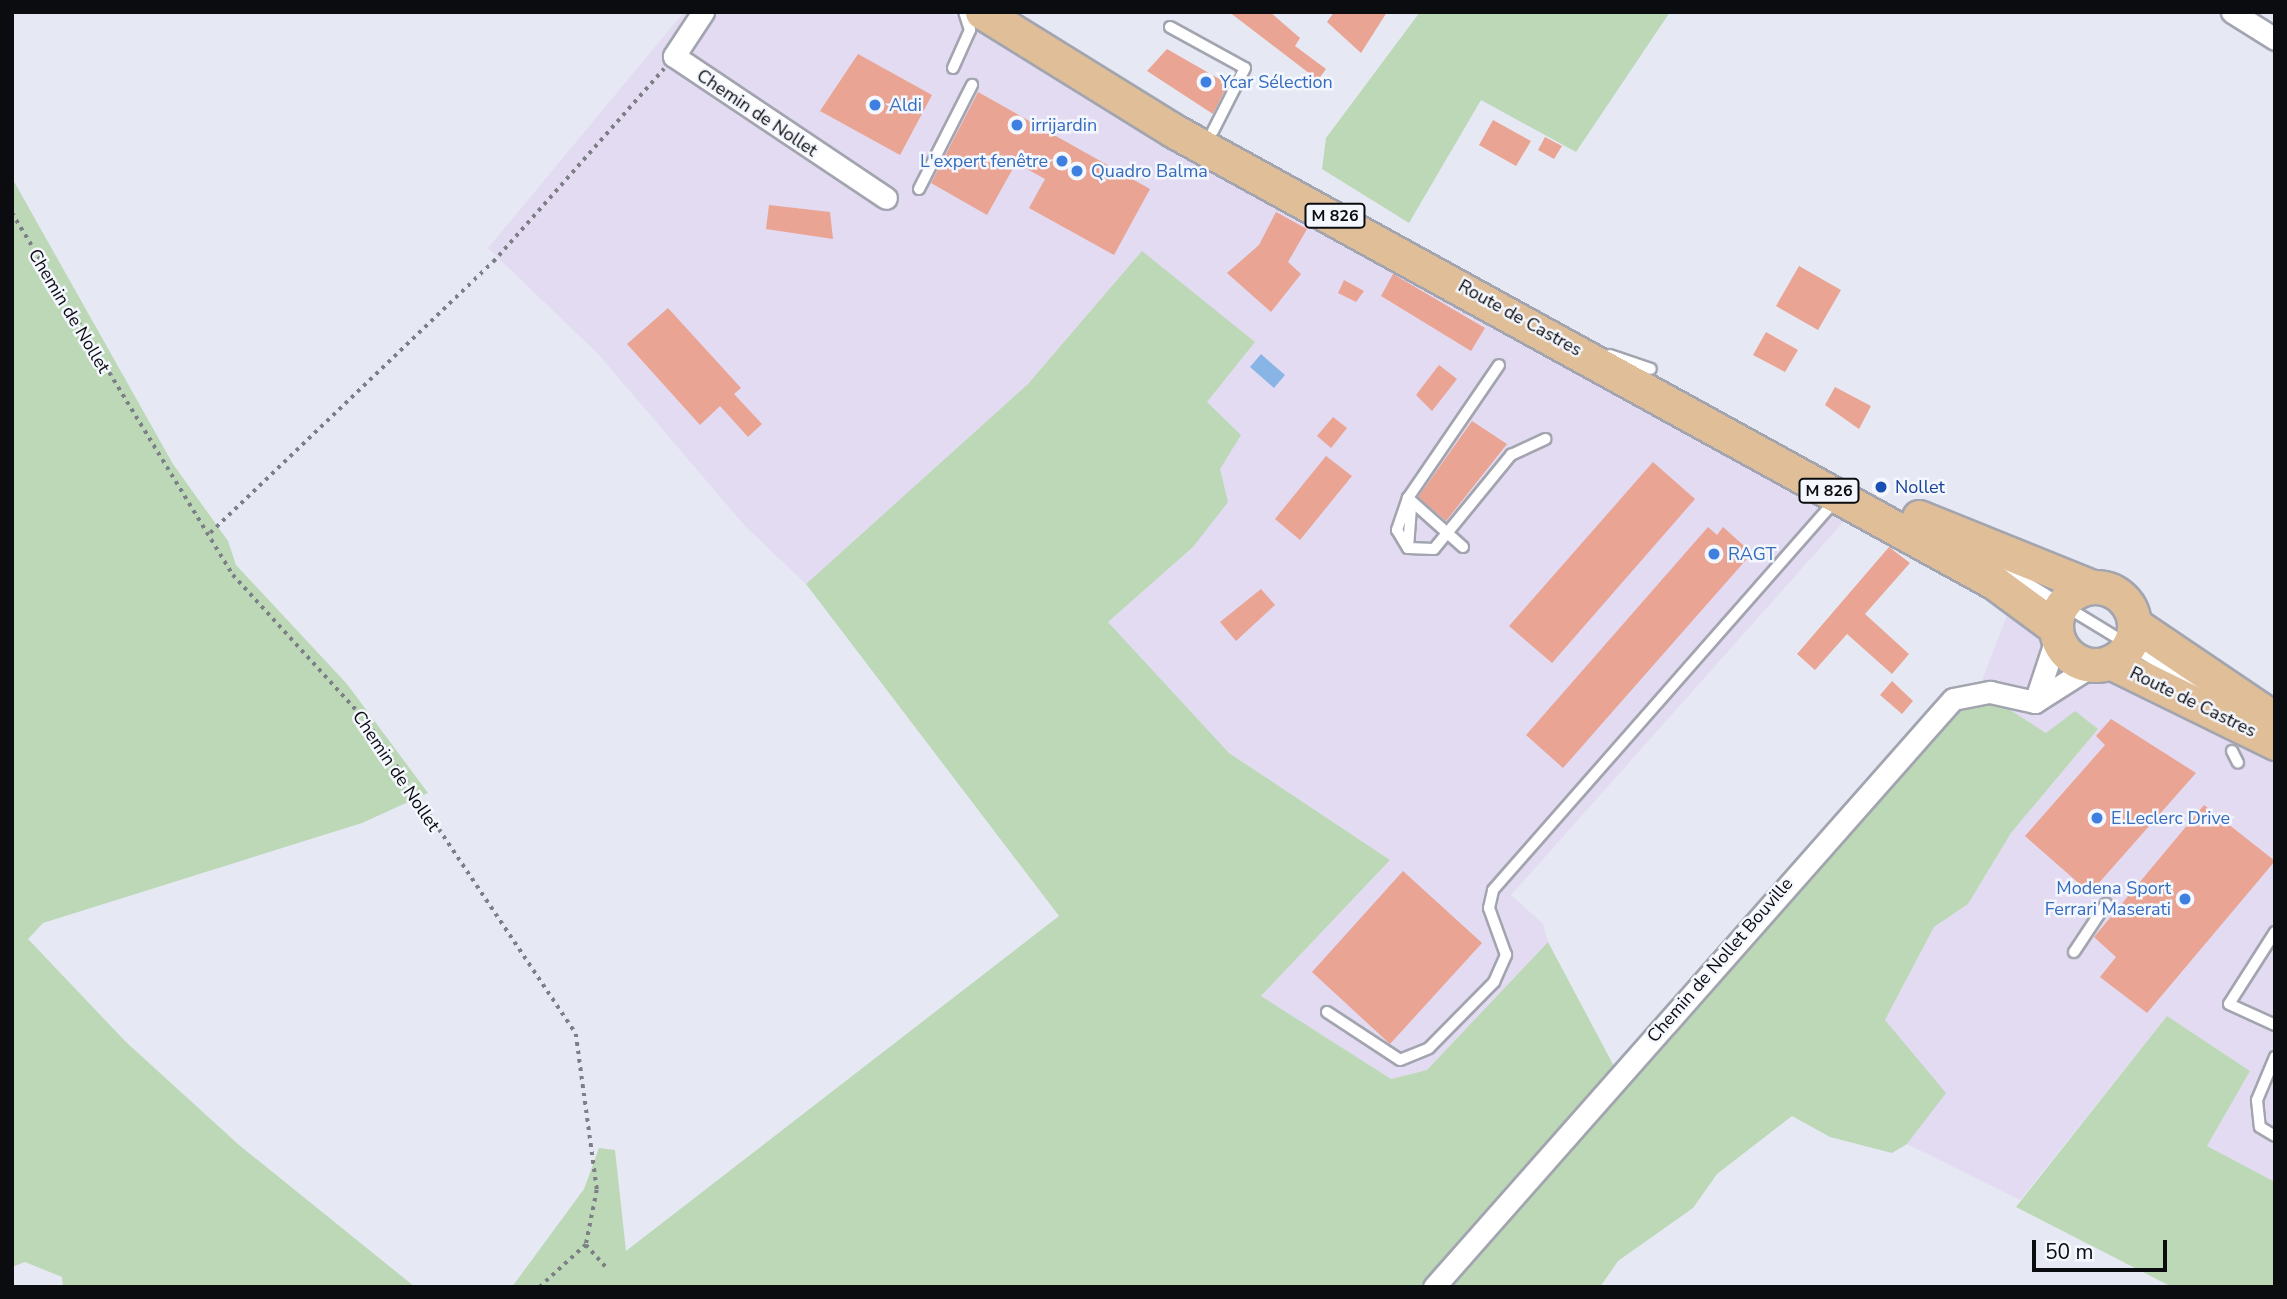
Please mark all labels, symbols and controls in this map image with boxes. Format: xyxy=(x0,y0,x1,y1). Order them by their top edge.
street label: Chemin de Nollet xyxy=(693,65,821,161)
place label: Ycar Sélection xyxy=(1220,71,1333,93)
marker: Ycar Sélection xyxy=(1198,74,1214,90)
place label: Aldi xyxy=(889,94,922,116)
marker: Aldi xyxy=(867,97,883,113)
place label: irrijardin xyxy=(1031,114,1097,136)
marker: irrijardin xyxy=(1009,117,1025,133)
place label: L'expert fenêtre xyxy=(920,150,1048,172)
marker: L'expert fenêtre xyxy=(1054,153,1070,169)
place label: Quadro Balma xyxy=(1091,160,1208,182)
marker: Quadro Balma xyxy=(1069,163,1085,179)
road number: M 826 xyxy=(1304,204,1366,229)
street label: Chemin de Nollet xyxy=(23,245,115,377)
street label: Route de Castres xyxy=(1454,275,1586,361)
place label: Nollet xyxy=(1895,476,1945,498)
road number: M 826 xyxy=(1798,478,1860,504)
marker: Nollet xyxy=(1873,479,1889,495)
place label: RAGT xyxy=(1728,543,1776,565)
marker: RAGT xyxy=(1706,546,1722,562)
street label: Route de Castres xyxy=(2126,662,2260,742)
street label: Chemin de Nollet xyxy=(348,707,444,835)
place label: E.Leclerc Drive xyxy=(2111,807,2230,829)
marker: E.Leclerc Drive xyxy=(2089,810,2105,826)
street label: Chemin de Nollet Bouville xyxy=(1643,873,1797,1047)
place label: Modena Sport Ferrari Maserati xyxy=(2045,878,2171,920)
marker: Modena Sport Ferrari Maserati xyxy=(2177,891,2193,907)
scale bar xyxy=(2035,1226,2170,1270)
text: 50 m xyxy=(2045,1238,2094,1266)

